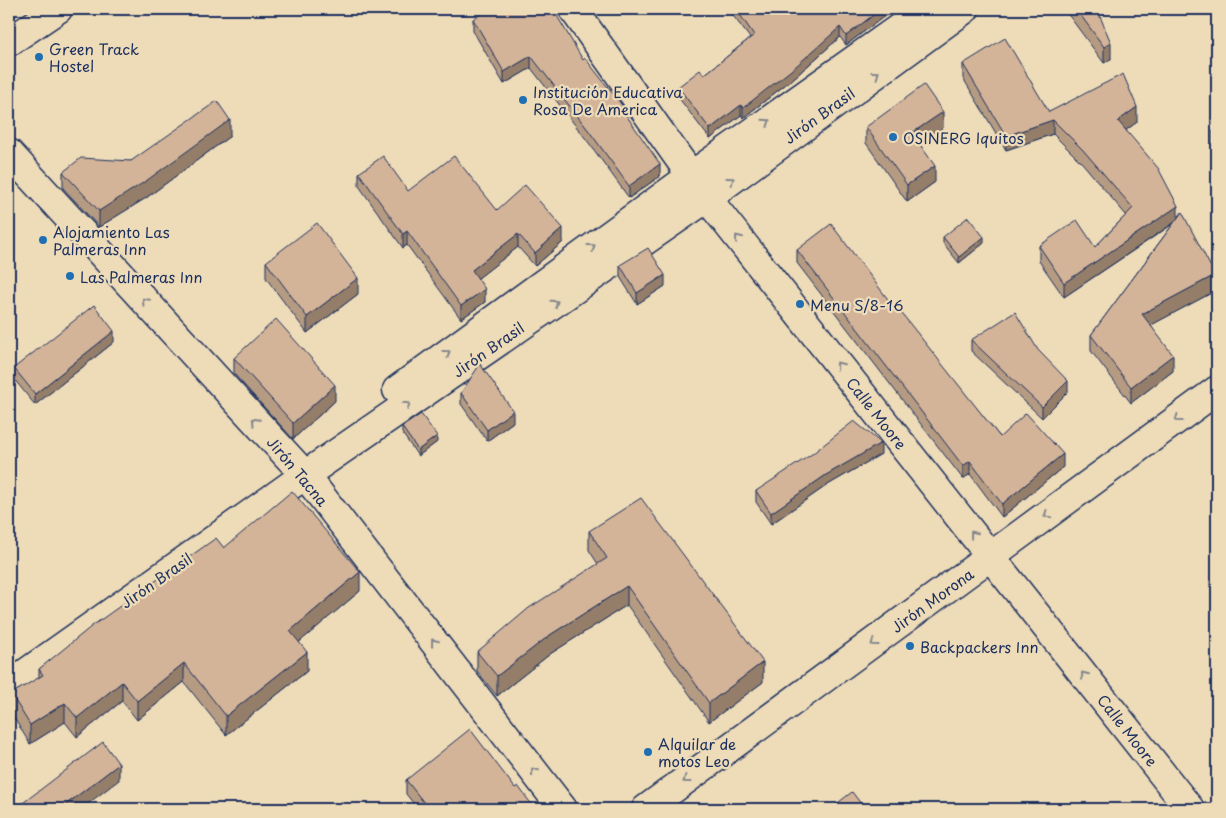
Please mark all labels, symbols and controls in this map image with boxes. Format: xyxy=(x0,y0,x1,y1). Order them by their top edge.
place label: Green Track Hostel xyxy=(49,37,139,77)
marker: Green Track Hostel xyxy=(33,51,45,63)
one-way arrow xyxy=(870,71,879,79)
place label: Institución Educativa Rosa De America xyxy=(533,80,683,120)
street label: Jirón Brasil xyxy=(779,81,859,149)
marker: Institución Educativa Rosa De America xyxy=(517,94,529,106)
one-way arrow xyxy=(761,119,771,128)
place label: OSINERG Iquitos xyxy=(903,126,1024,149)
marker: OSINERG Iquitos xyxy=(887,131,899,143)
one-way arrow xyxy=(725,177,735,186)
place label: Alojamiento Las Palmeras Inn xyxy=(53,220,170,260)
marker: Alojamiento Las Palmeras Inn xyxy=(37,234,49,246)
one-way arrow xyxy=(735,234,744,243)
one-way arrow xyxy=(586,244,596,253)
place label: Las Palmeras Inn xyxy=(80,265,202,288)
marker: Las Palmeras Inn xyxy=(64,270,76,282)
place label: Menu S/8-16 xyxy=(810,293,904,316)
one-way arrow xyxy=(142,298,151,307)
marker: Menu S/8-16 xyxy=(794,298,806,310)
one-way arrow xyxy=(549,300,558,309)
street label: Jirón Brasil xyxy=(447,316,529,382)
one-way arrow xyxy=(441,350,451,359)
one-way arrow xyxy=(837,362,845,371)
street label: Calle Moore xyxy=(841,372,913,454)
one-way arrow xyxy=(401,402,410,411)
one-way arrow xyxy=(1174,413,1184,422)
one-way arrow xyxy=(252,418,261,427)
street label: Jirón Tacna xyxy=(262,431,335,511)
one-way arrow xyxy=(1044,510,1053,518)
one-way arrow xyxy=(969,530,978,539)
street label: Jirón Brasil xyxy=(115,547,197,613)
street label: Jirón Morona xyxy=(886,562,979,638)
place label: Backpackers Inn xyxy=(920,635,1039,658)
one-way arrow xyxy=(871,637,880,645)
one-way arrow xyxy=(431,638,440,648)
marker: Backpackers Inn xyxy=(904,640,916,652)
one-way arrow xyxy=(1082,672,1090,681)
street label: Calle Moore xyxy=(1092,689,1164,771)
place label: Alquilar de motos Leo xyxy=(658,732,736,772)
marker: Alquilar de motos Leo xyxy=(642,746,654,758)
one-way arrow xyxy=(531,768,539,777)
one-way arrow xyxy=(682,774,692,783)

